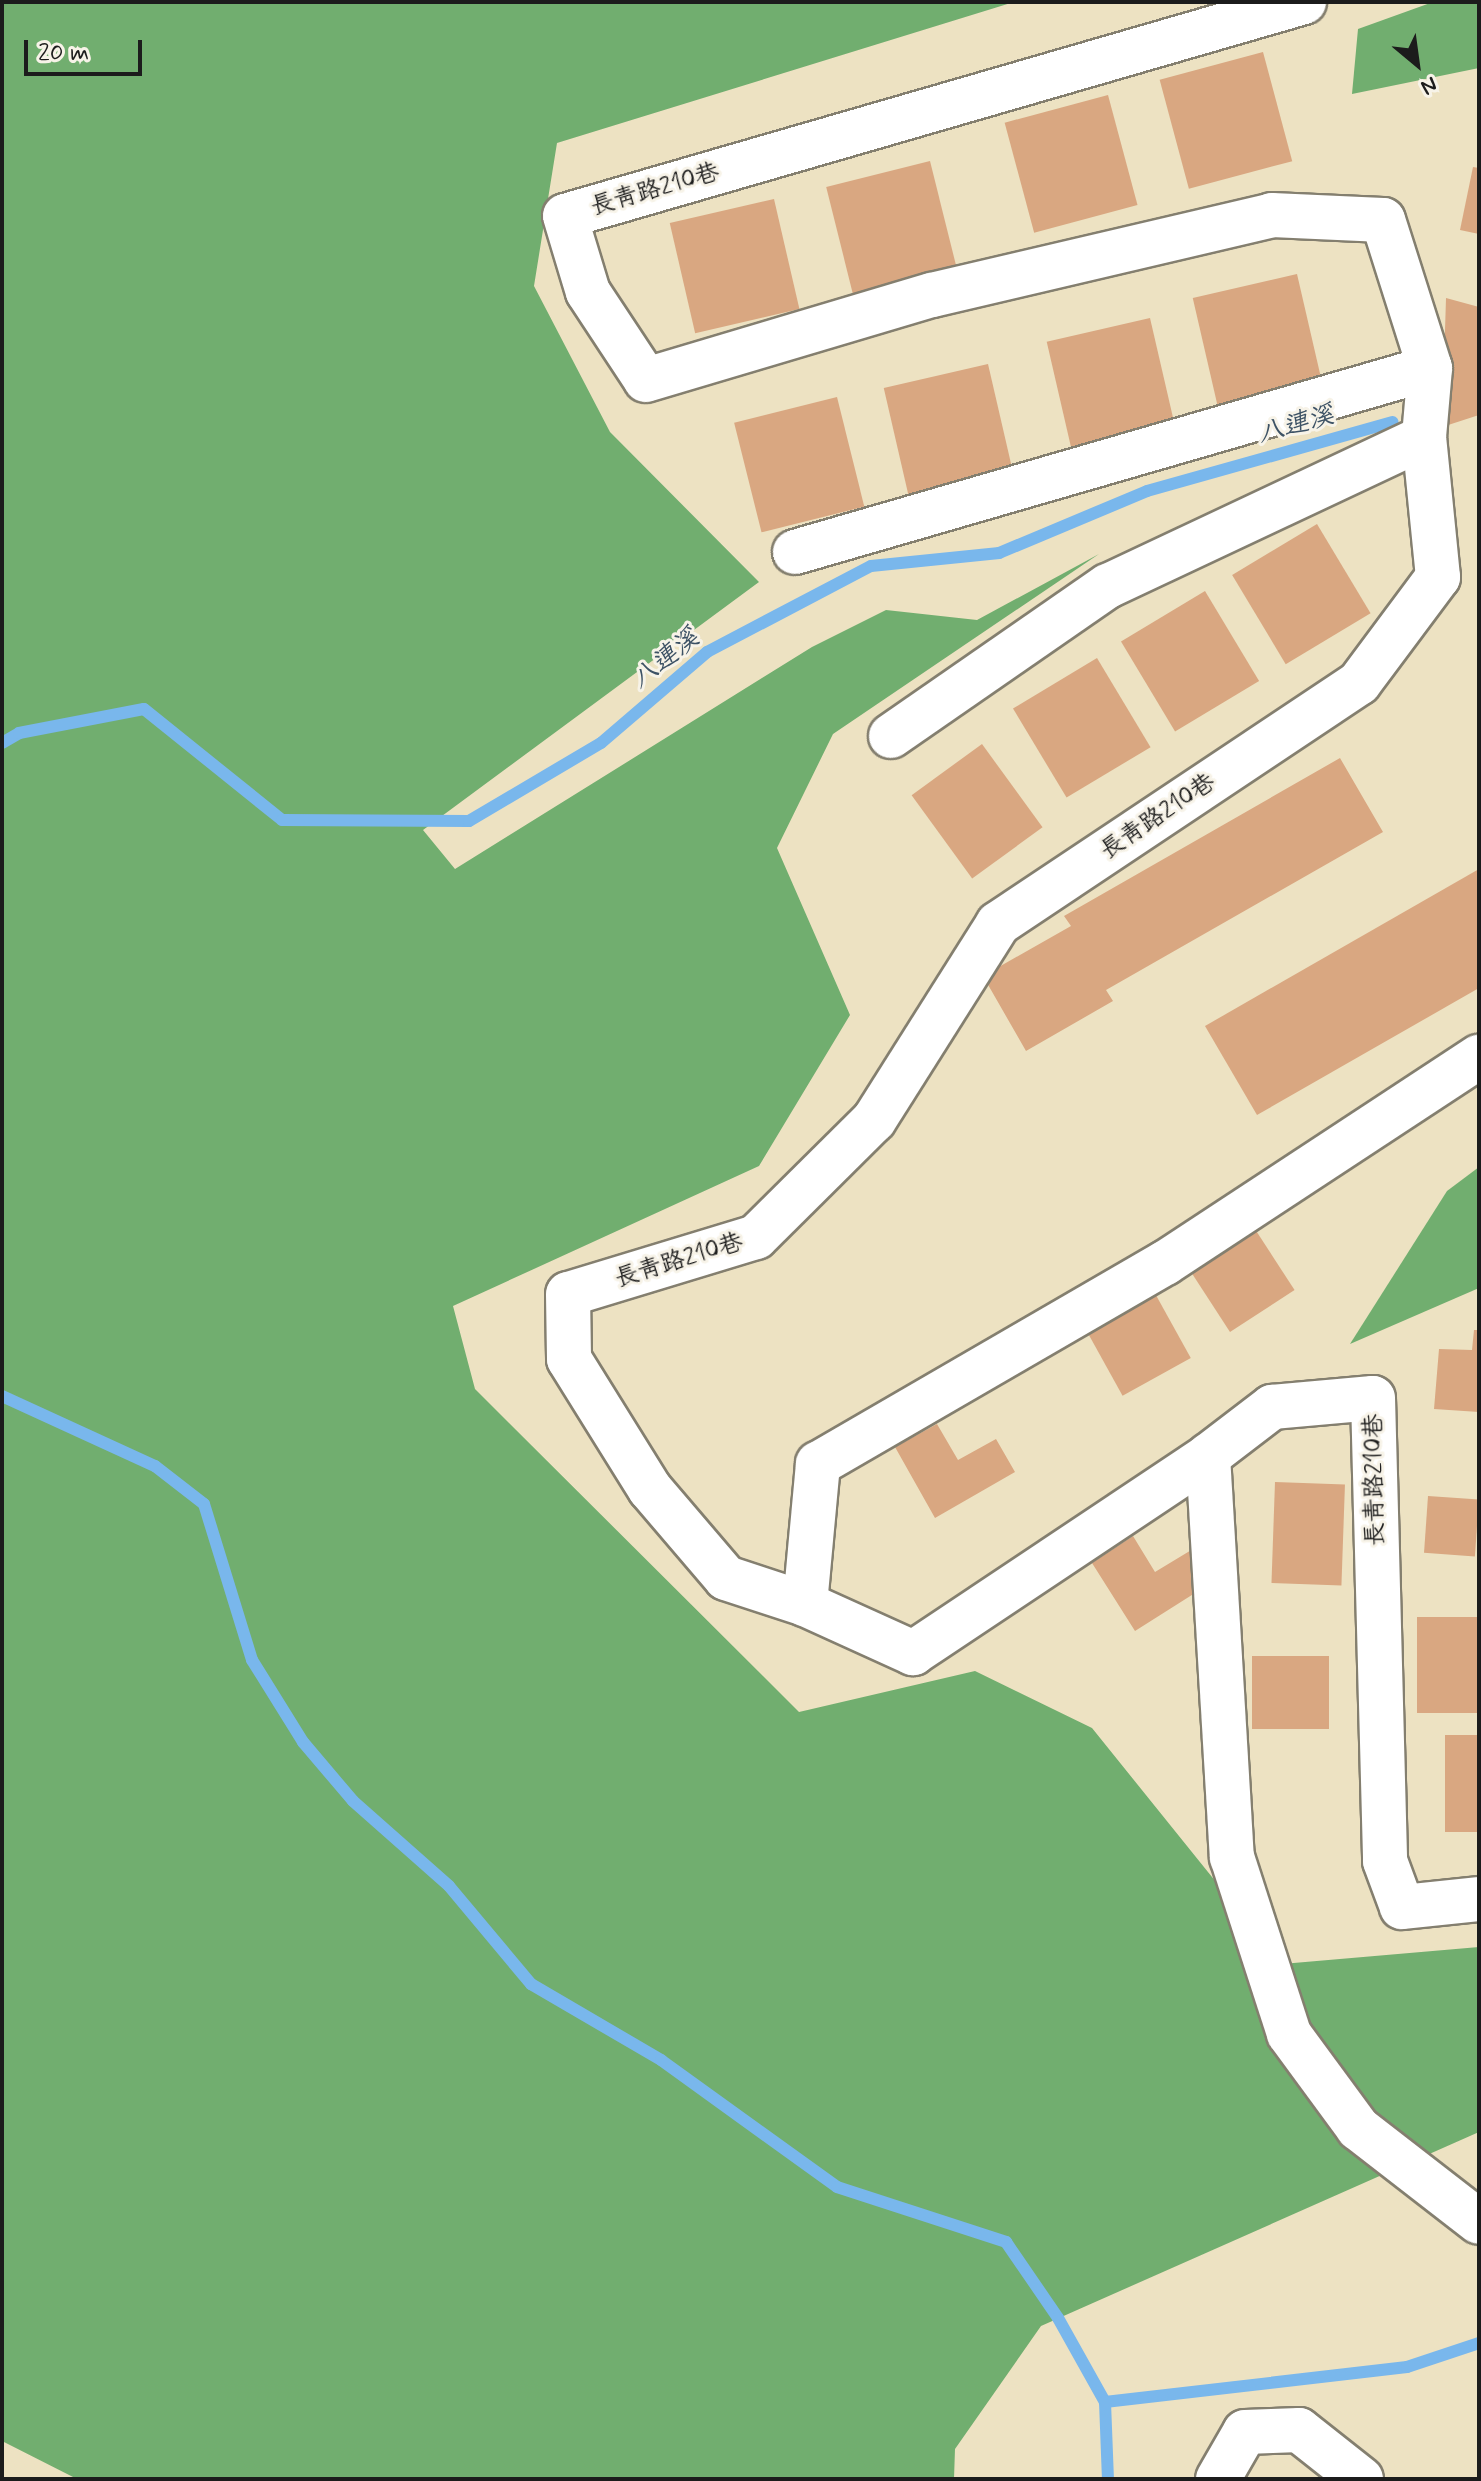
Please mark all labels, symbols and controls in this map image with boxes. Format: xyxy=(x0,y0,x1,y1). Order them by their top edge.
scale bar xyxy=(28,24,146,74)
north arrow xyxy=(1377,24,1457,104)
text: 20 m xyxy=(38,38,89,69)
text: N xyxy=(1415,69,1442,101)
street label: 長青路210巷 xyxy=(587,158,723,222)
water label: 八連溪 xyxy=(1254,400,1338,452)
water label: 八連溪 xyxy=(626,623,706,697)
street label: 長青路210巷 xyxy=(1095,768,1221,866)
street label: 長青路210巷 xyxy=(611,1228,747,1294)
street label: 長青路210巷 xyxy=(1359,1414,1391,1546)

